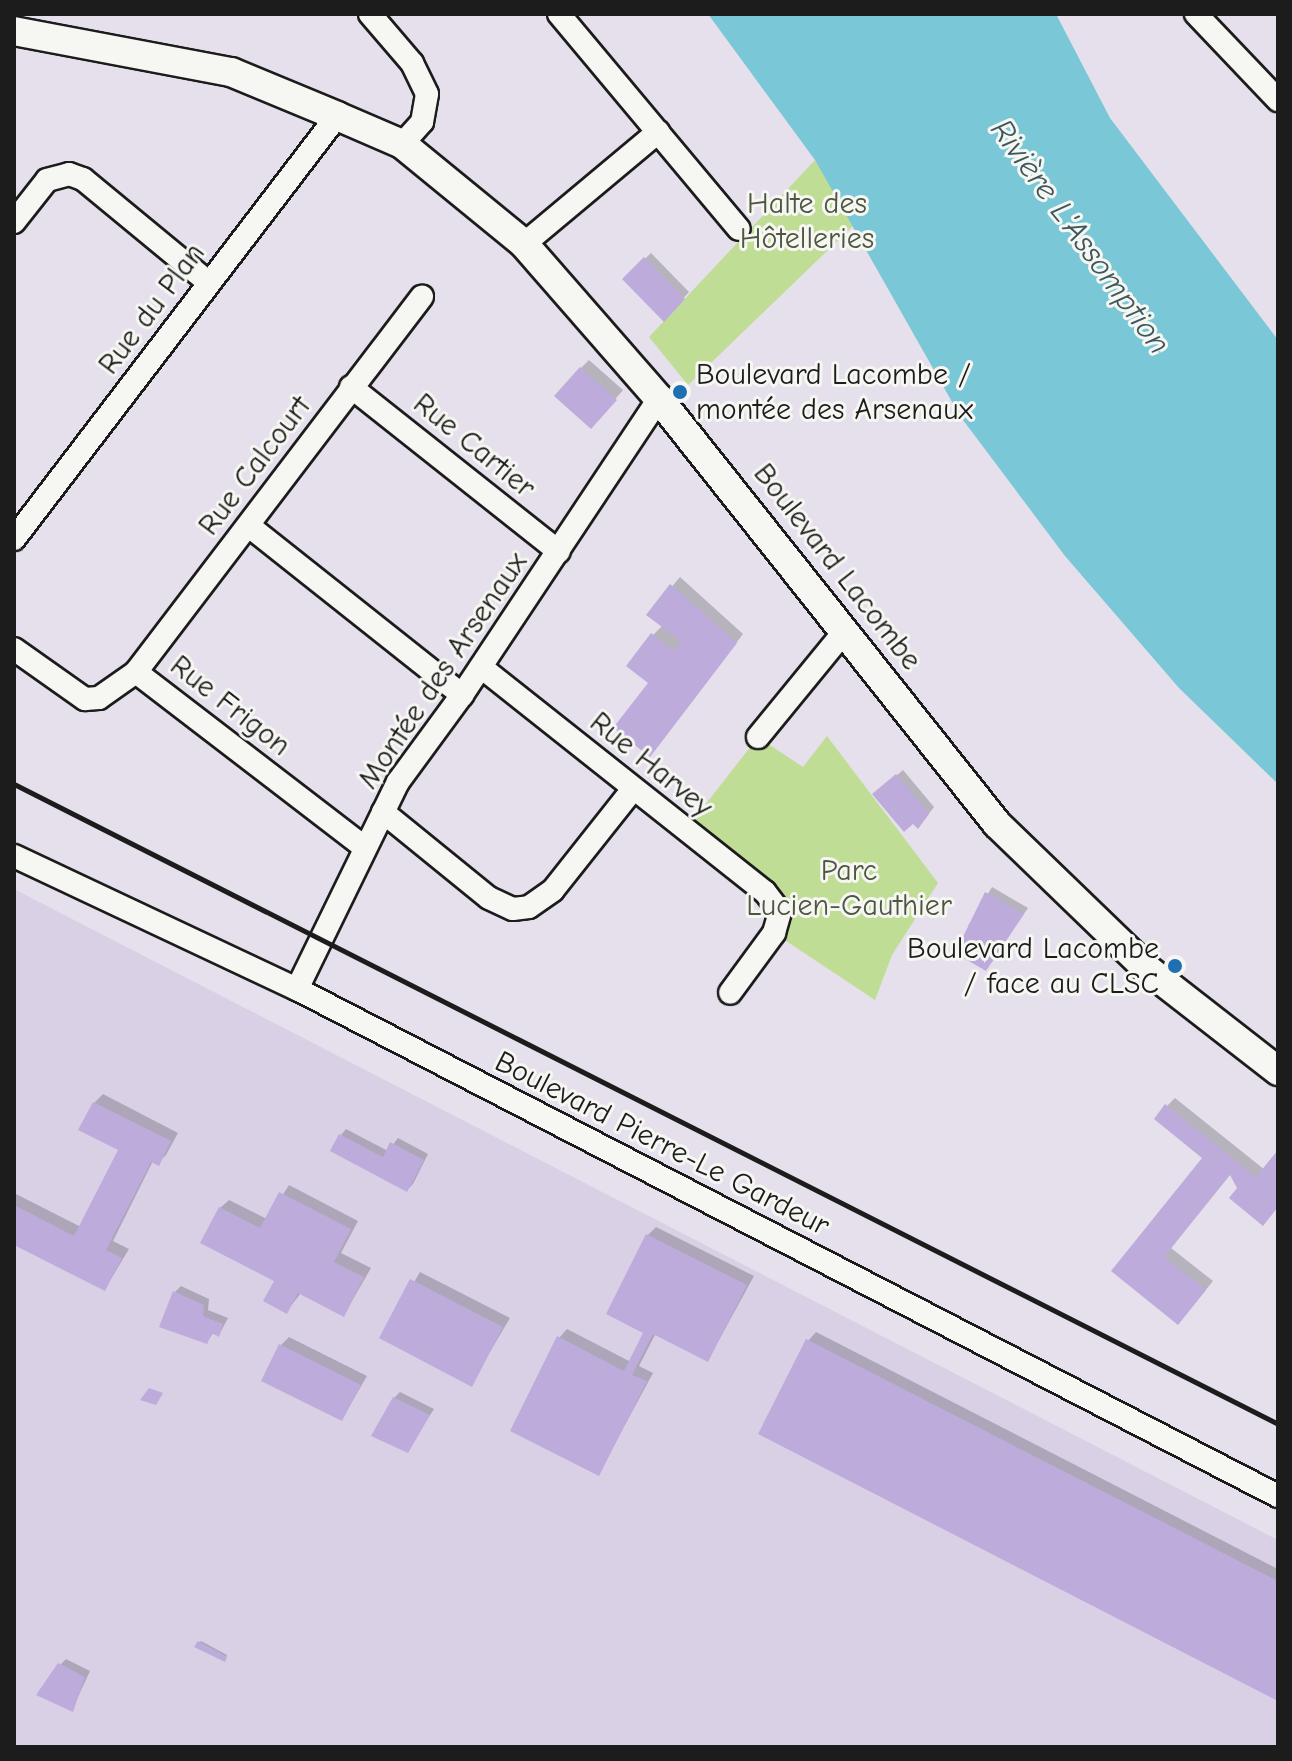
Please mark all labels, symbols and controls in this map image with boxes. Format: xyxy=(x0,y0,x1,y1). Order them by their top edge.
water label: Rivière L'Assomption xyxy=(982,112,1178,362)
park label: Halte des Hôtelleries xyxy=(740,186,874,256)
street label: Rue du Plan xyxy=(91,236,213,382)
place label: Boulevard Lacombe / montée des Arsenaux xyxy=(696,357,973,428)
marker: Boulevard Lacombe / montée des Arsenaux xyxy=(671,383,689,401)
street label: Rue Cartier xyxy=(406,386,542,506)
street label: Rue Calcourt xyxy=(191,389,319,543)
street label: Boulevard Lacombe xyxy=(745,457,929,677)
street label: Montée des Arsenaux xyxy=(351,546,535,796)
street label: Rue Frigon xyxy=(163,648,297,764)
street label: Rue Harvey xyxy=(582,705,720,825)
park label: Parc Lucien-Gauthier xyxy=(746,853,952,924)
place label: Boulevard Lacombe / face au CLSC xyxy=(907,931,1159,1002)
marker: Boulevard Lacombe / face au CLSC xyxy=(1166,957,1184,975)
street label: Boulevard Pierre-Le Gardeur xyxy=(489,1044,835,1244)

